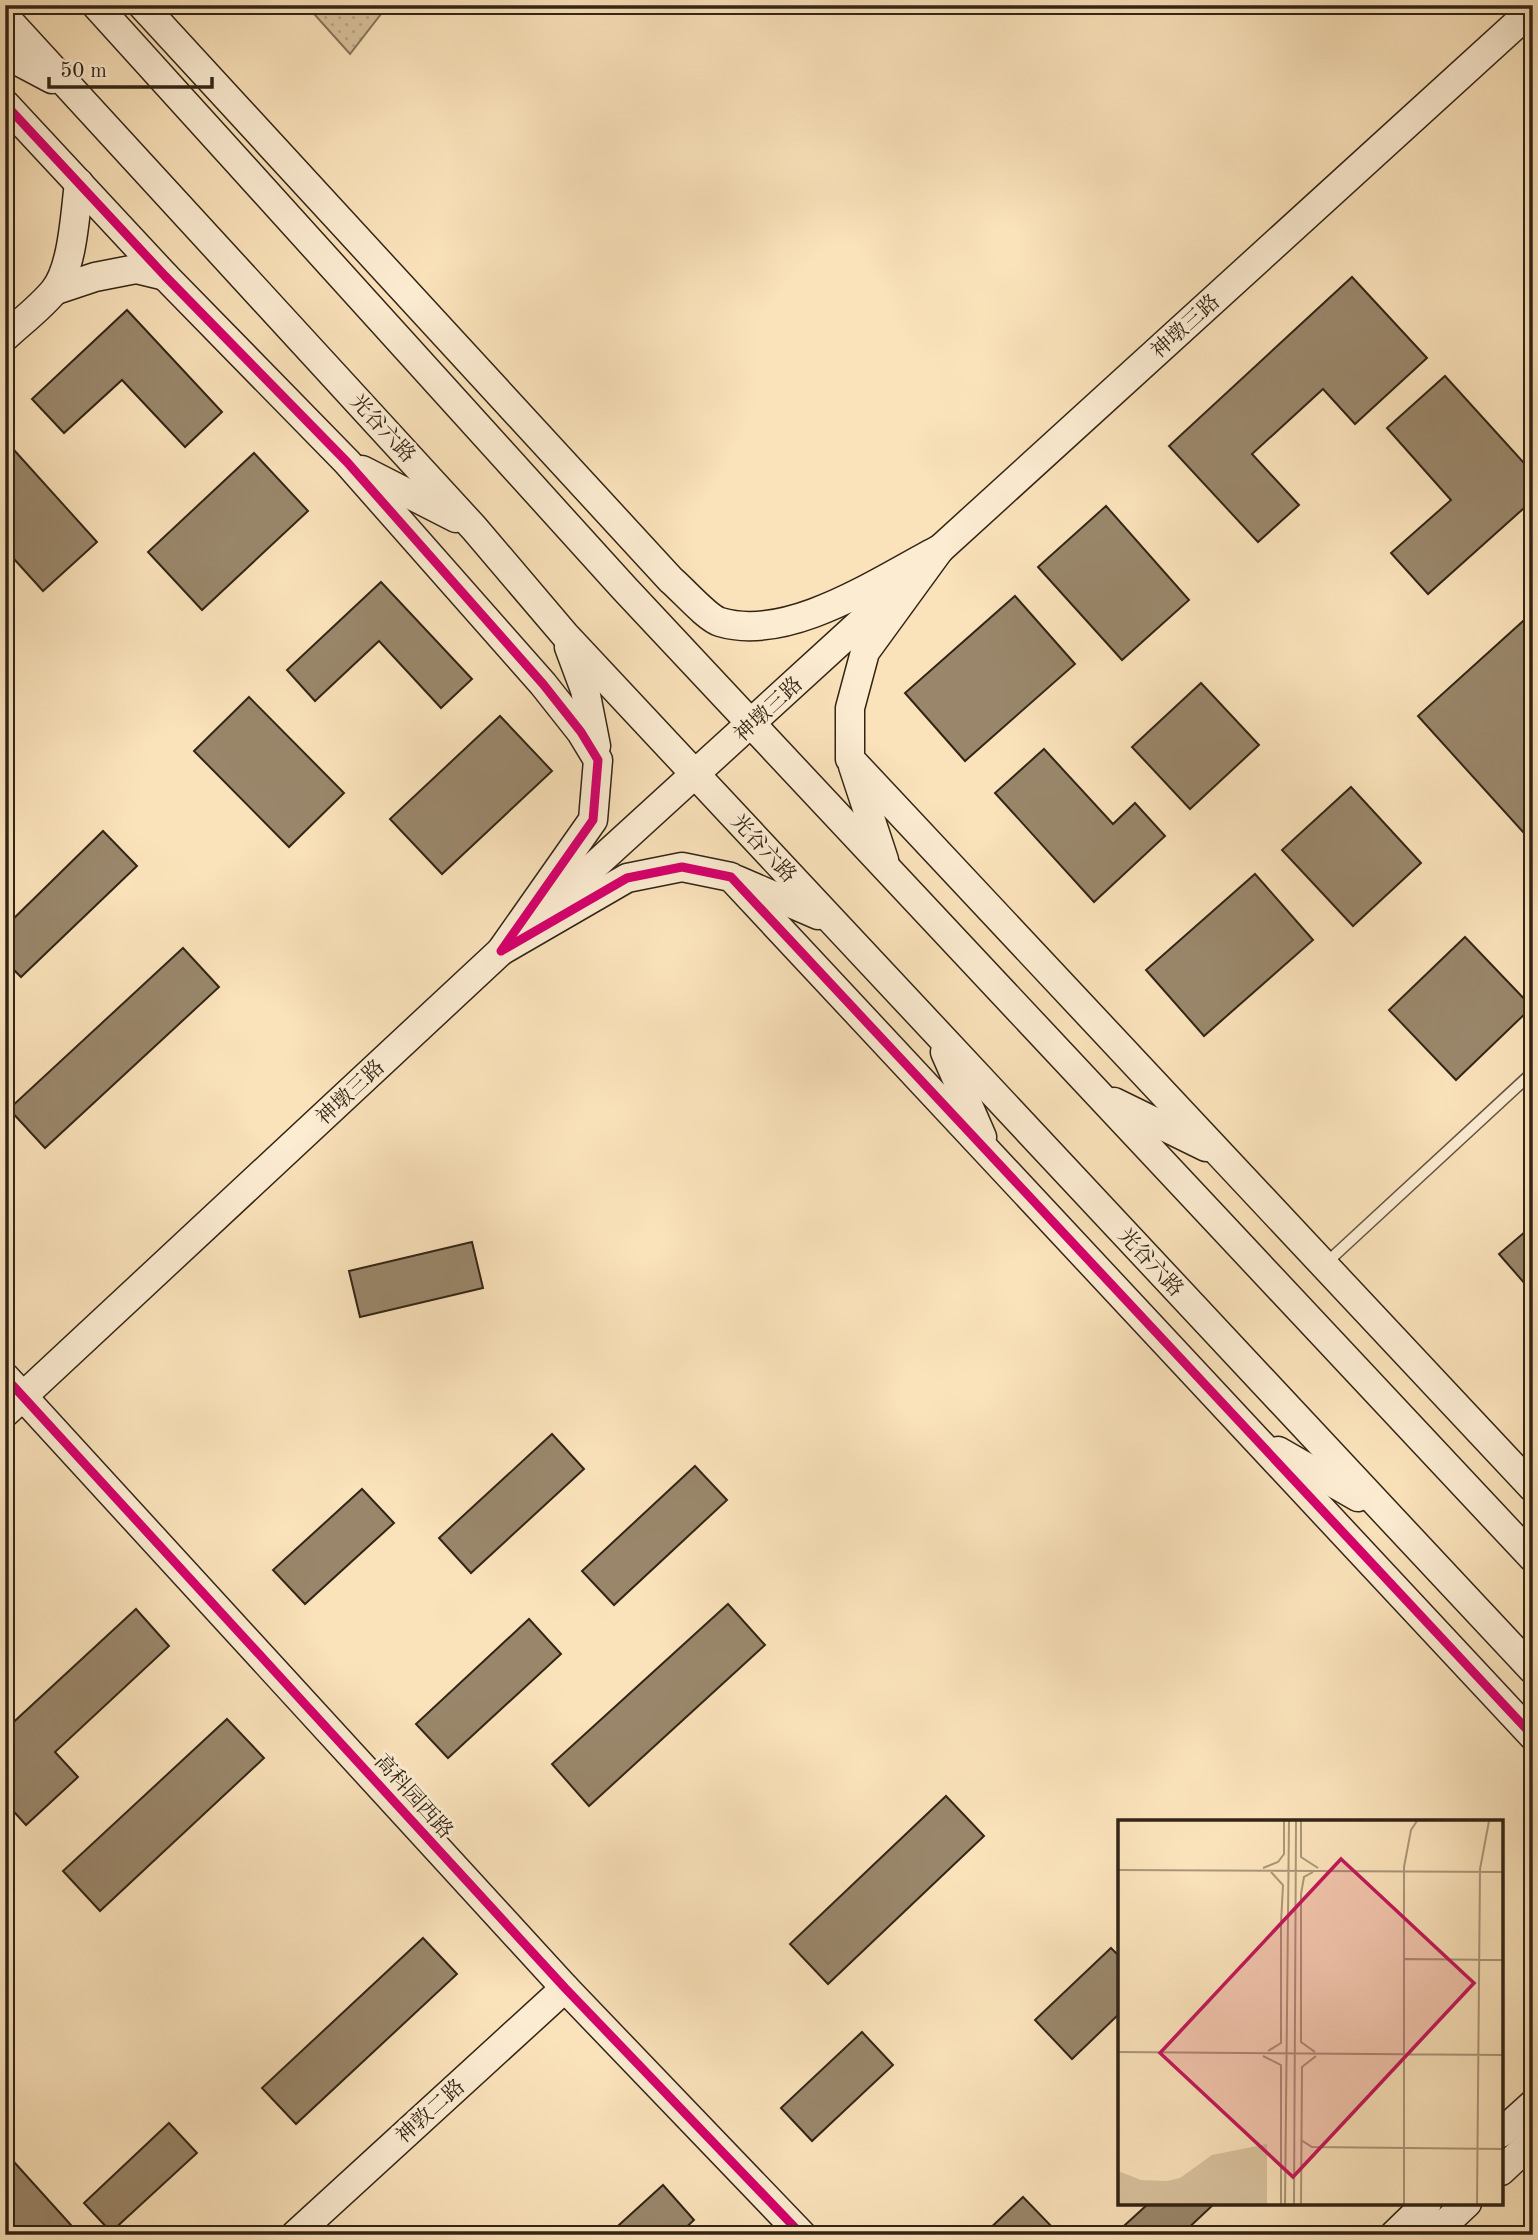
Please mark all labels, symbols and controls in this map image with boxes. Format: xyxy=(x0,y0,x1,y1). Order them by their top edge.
scale bar xyxy=(49,46,212,90)
text: 50 m xyxy=(60,61,107,82)
street label: 神墩三路 xyxy=(1146,290,1224,363)
street label: 光谷六路 xyxy=(346,390,420,467)
street label: 神墩三路 xyxy=(730,672,807,746)
street label: 光谷六路 xyxy=(727,810,801,887)
street label: 神墩三路 xyxy=(312,1055,389,1129)
street label: 光谷六路 xyxy=(1114,1224,1188,1301)
street label: 高科园西路 xyxy=(370,1750,457,1843)
inset map xyxy=(1118,1820,1503,2205)
street label: 神敦二路 xyxy=(391,2075,469,2148)

